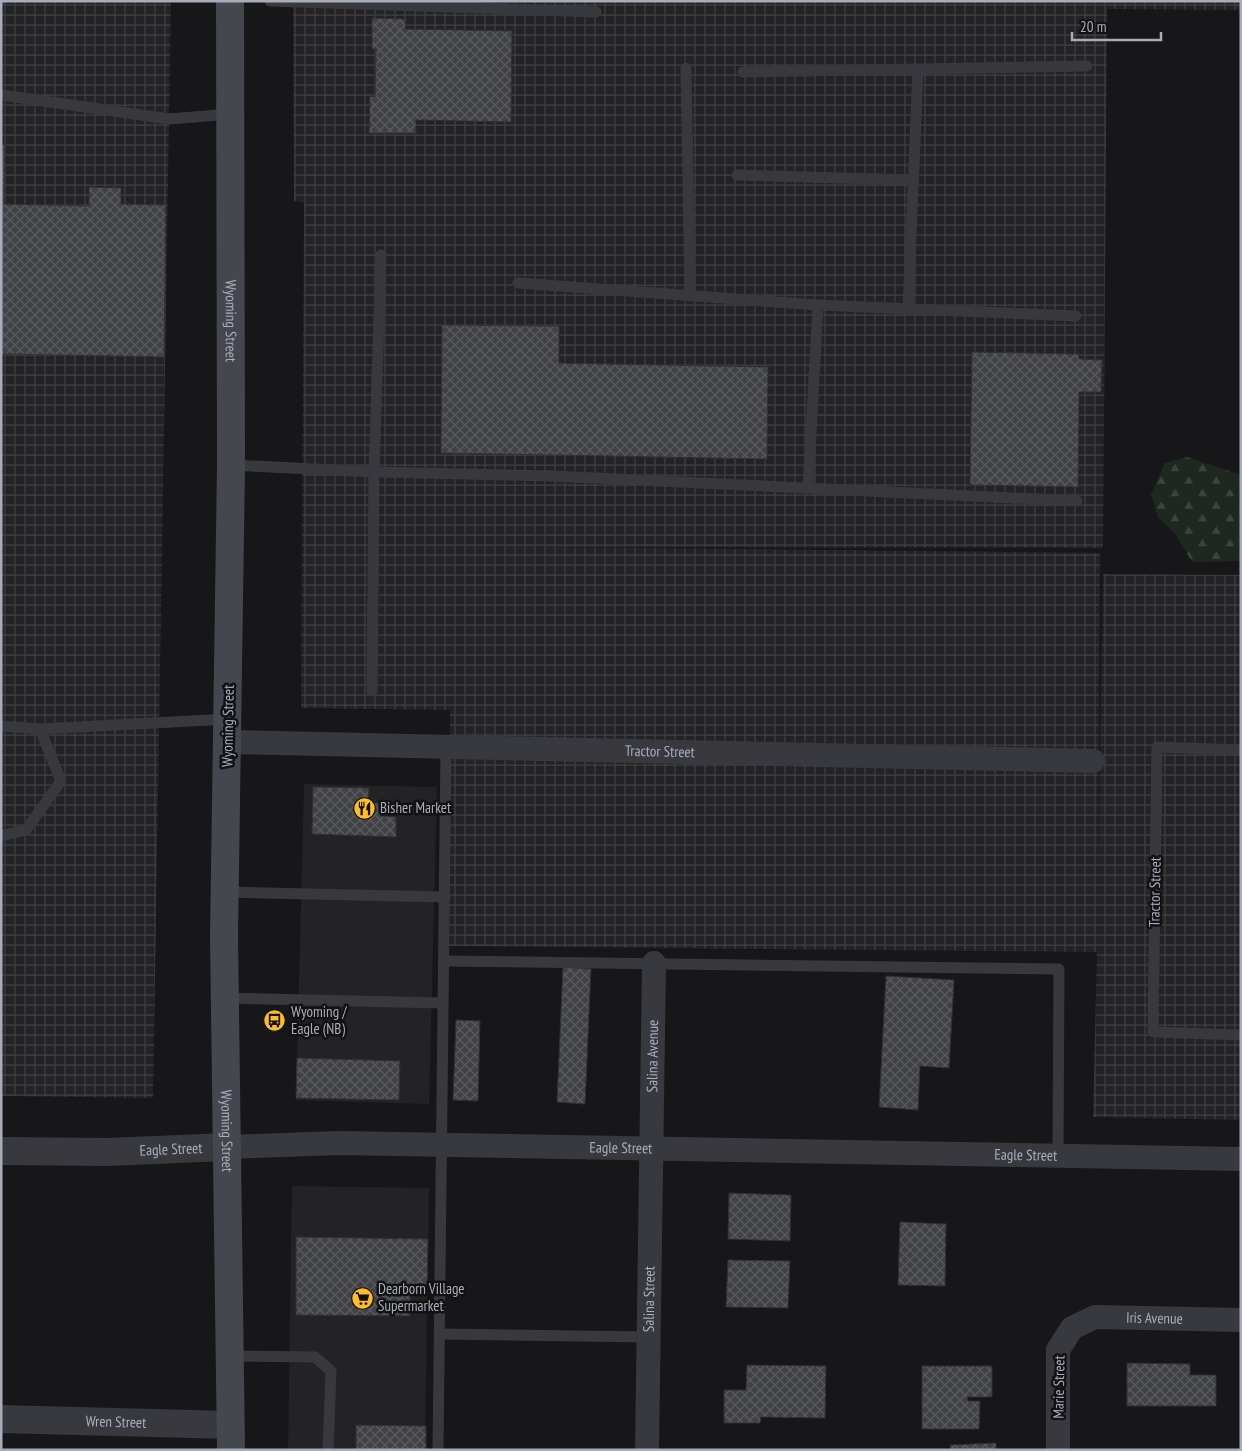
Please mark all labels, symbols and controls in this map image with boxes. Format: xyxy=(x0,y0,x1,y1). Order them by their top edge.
scale bar xyxy=(1072,10,1161,42)
text: 20 m xyxy=(1080,17,1106,36)
street label: Wyoming Street xyxy=(222,280,241,362)
street label: Wyoming Street xyxy=(217,685,238,767)
street label: Tractor Street xyxy=(625,741,695,761)
restaurant icon: Bisher Market xyxy=(352,796,376,820)
place label: Bisher Market xyxy=(380,798,451,817)
street label: Tractor Street xyxy=(1144,857,1165,927)
place label: Wyoming / Eagle (NB) xyxy=(291,1002,347,1038)
bus stop icon: Wyoming / Eagle (NB) xyxy=(263,1009,287,1033)
street label: Salina Avenue xyxy=(642,1020,662,1092)
street label: Wyoming Street xyxy=(217,1090,237,1172)
street label: Eagle Street xyxy=(589,1137,653,1158)
street label: Eagle Street xyxy=(139,1138,203,1160)
street label: Eagle Street xyxy=(994,1145,1057,1165)
street label: Salina Street xyxy=(639,1266,659,1332)
place label: Dearborn Village Supermarket xyxy=(378,1279,465,1315)
supermarket icon: Dearborn Village Supermarket xyxy=(350,1286,374,1310)
street label: Iris Avenue xyxy=(1126,1308,1183,1328)
street label: Marie Street xyxy=(1048,1355,1069,1419)
street label: Wren Street xyxy=(85,1411,147,1432)

